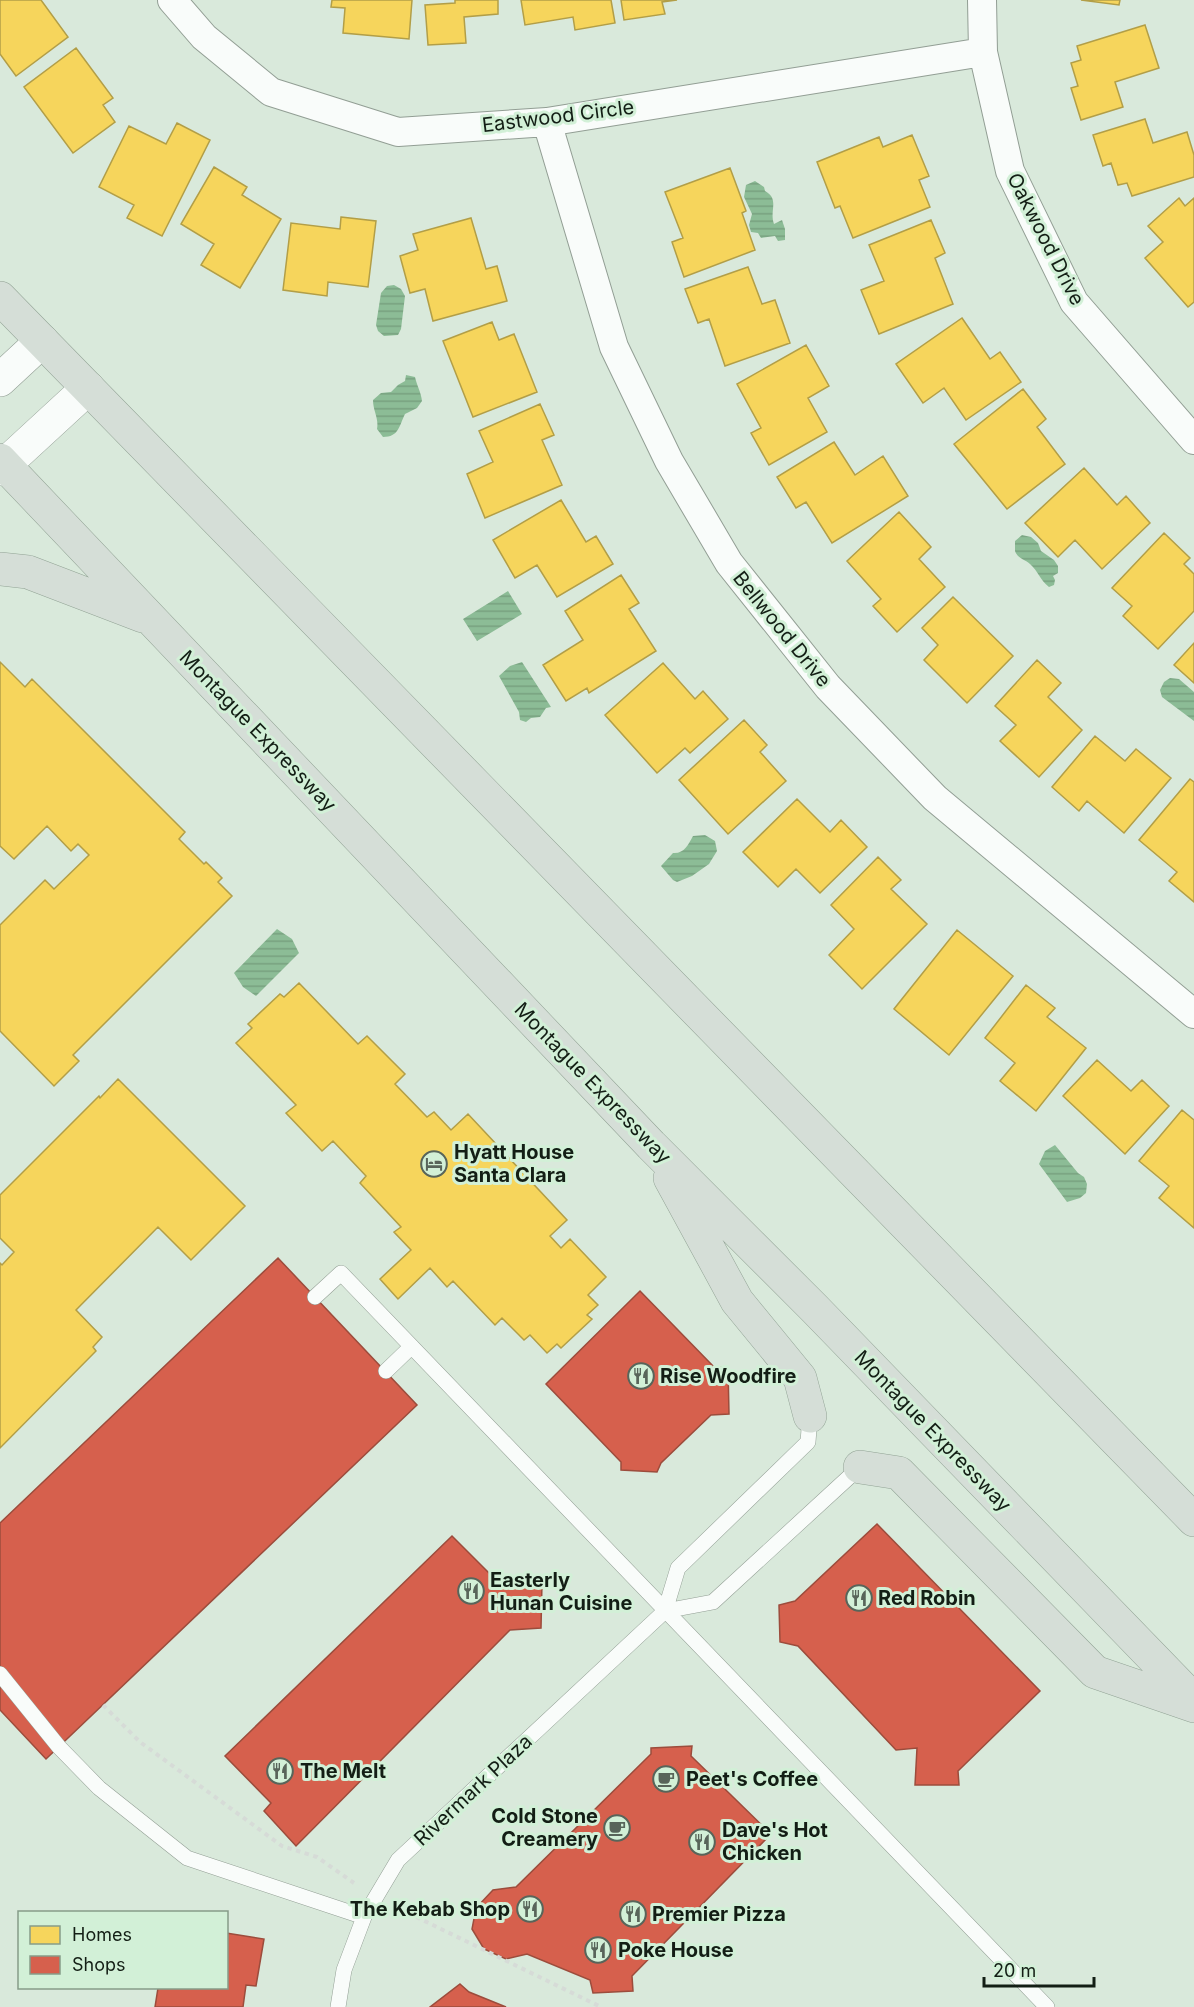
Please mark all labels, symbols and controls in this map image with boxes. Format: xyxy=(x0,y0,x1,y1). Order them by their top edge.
street label: Eastwood Circle xyxy=(481,95,635,137)
street label: Oakwood Drive xyxy=(1002,169,1090,309)
street label: Bellwood Drive xyxy=(728,566,836,692)
street label: Montague Expressway xyxy=(175,645,341,817)
street label: Montague Expressway xyxy=(510,997,676,1169)
place label: Hyatt House Santa Clara xyxy=(454,1140,574,1187)
hotel icon: Hyatt House Santa Clara xyxy=(419,1149,449,1179)
street label: Montague Expressway xyxy=(850,1345,1016,1517)
restaurant icon: Rise Woodfire xyxy=(626,1361,656,1391)
place label: Rise Woodfire xyxy=(660,1364,797,1388)
place label: Easterly Hunan Cuisine xyxy=(490,1568,632,1615)
restaurant icon: Easterly Hunan Cuisine xyxy=(456,1576,486,1606)
restaurant icon: Red Robin xyxy=(844,1583,874,1613)
place label: Red Robin xyxy=(878,1586,976,1610)
street label: Rivermark Plaza xyxy=(409,1729,537,1851)
restaurant icon: The Melt xyxy=(265,1756,295,1786)
place label: The Melt xyxy=(300,1759,386,1783)
cafe icon: Peet's Coffee xyxy=(651,1764,681,1794)
place label: Peet's Coffee xyxy=(686,1767,818,1791)
place label: Cold Stone Creamery xyxy=(491,1804,598,1851)
cafe icon: Cold Stone Creamery xyxy=(602,1813,632,1843)
place label: Dave's Hot Chicken xyxy=(722,1818,828,1865)
restaurant icon: Dave's Hot Chicken xyxy=(687,1827,717,1857)
restaurant icon: The Kebab Shop xyxy=(515,1894,545,1924)
place label: The Kebab Shop xyxy=(350,1897,510,1921)
restaurant icon: Premier Pizza xyxy=(618,1899,648,1929)
place label: Premier Pizza xyxy=(652,1902,786,1926)
legend xyxy=(18,1911,228,1989)
text: Homes xyxy=(72,1924,132,1945)
restaurant icon: Poke House xyxy=(583,1935,613,1965)
place label: Poke House xyxy=(618,1938,734,1962)
scale bar xyxy=(984,1950,1094,1988)
text: Shops xyxy=(72,1954,126,1975)
text: 20 m xyxy=(993,1960,1036,1981)

